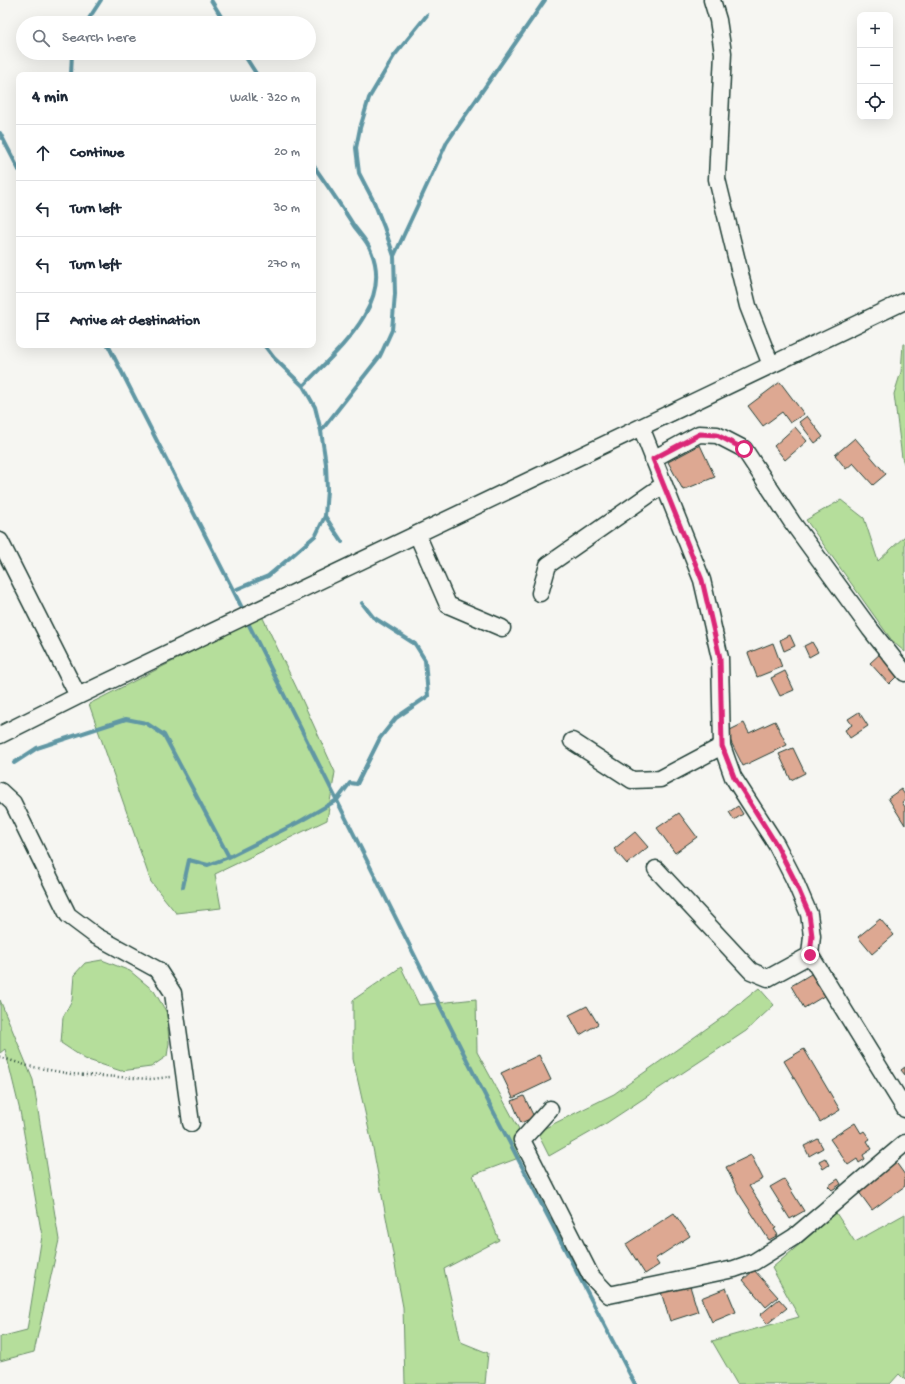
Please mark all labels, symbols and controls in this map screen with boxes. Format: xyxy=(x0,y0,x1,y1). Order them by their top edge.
map controls xyxy=(857,12,893,120)
button: + xyxy=(857,12,893,48)
search box xyxy=(16,16,316,60)
icon: search xyxy=(30,27,52,49)
text: Search here xyxy=(62,29,136,47)
button: − xyxy=(857,48,893,84)
button: locate xyxy=(857,84,893,120)
text: 4 min xyxy=(32,88,68,108)
text: Walk · 320 m xyxy=(230,91,300,106)
icon: ahead xyxy=(32,142,54,164)
text: Continue xyxy=(70,144,124,162)
text: 20 m xyxy=(274,145,300,160)
icon: left xyxy=(32,198,54,220)
text: Turn left xyxy=(70,200,121,218)
text: 30 m xyxy=(274,201,300,216)
icon: left xyxy=(32,254,54,276)
text: Turn left xyxy=(70,256,121,274)
text: 270 m xyxy=(267,257,300,272)
icon: arrive xyxy=(32,310,54,332)
text: Arrive at destination xyxy=(70,312,200,330)
route start xyxy=(735,440,753,458)
route end xyxy=(801,946,819,964)

